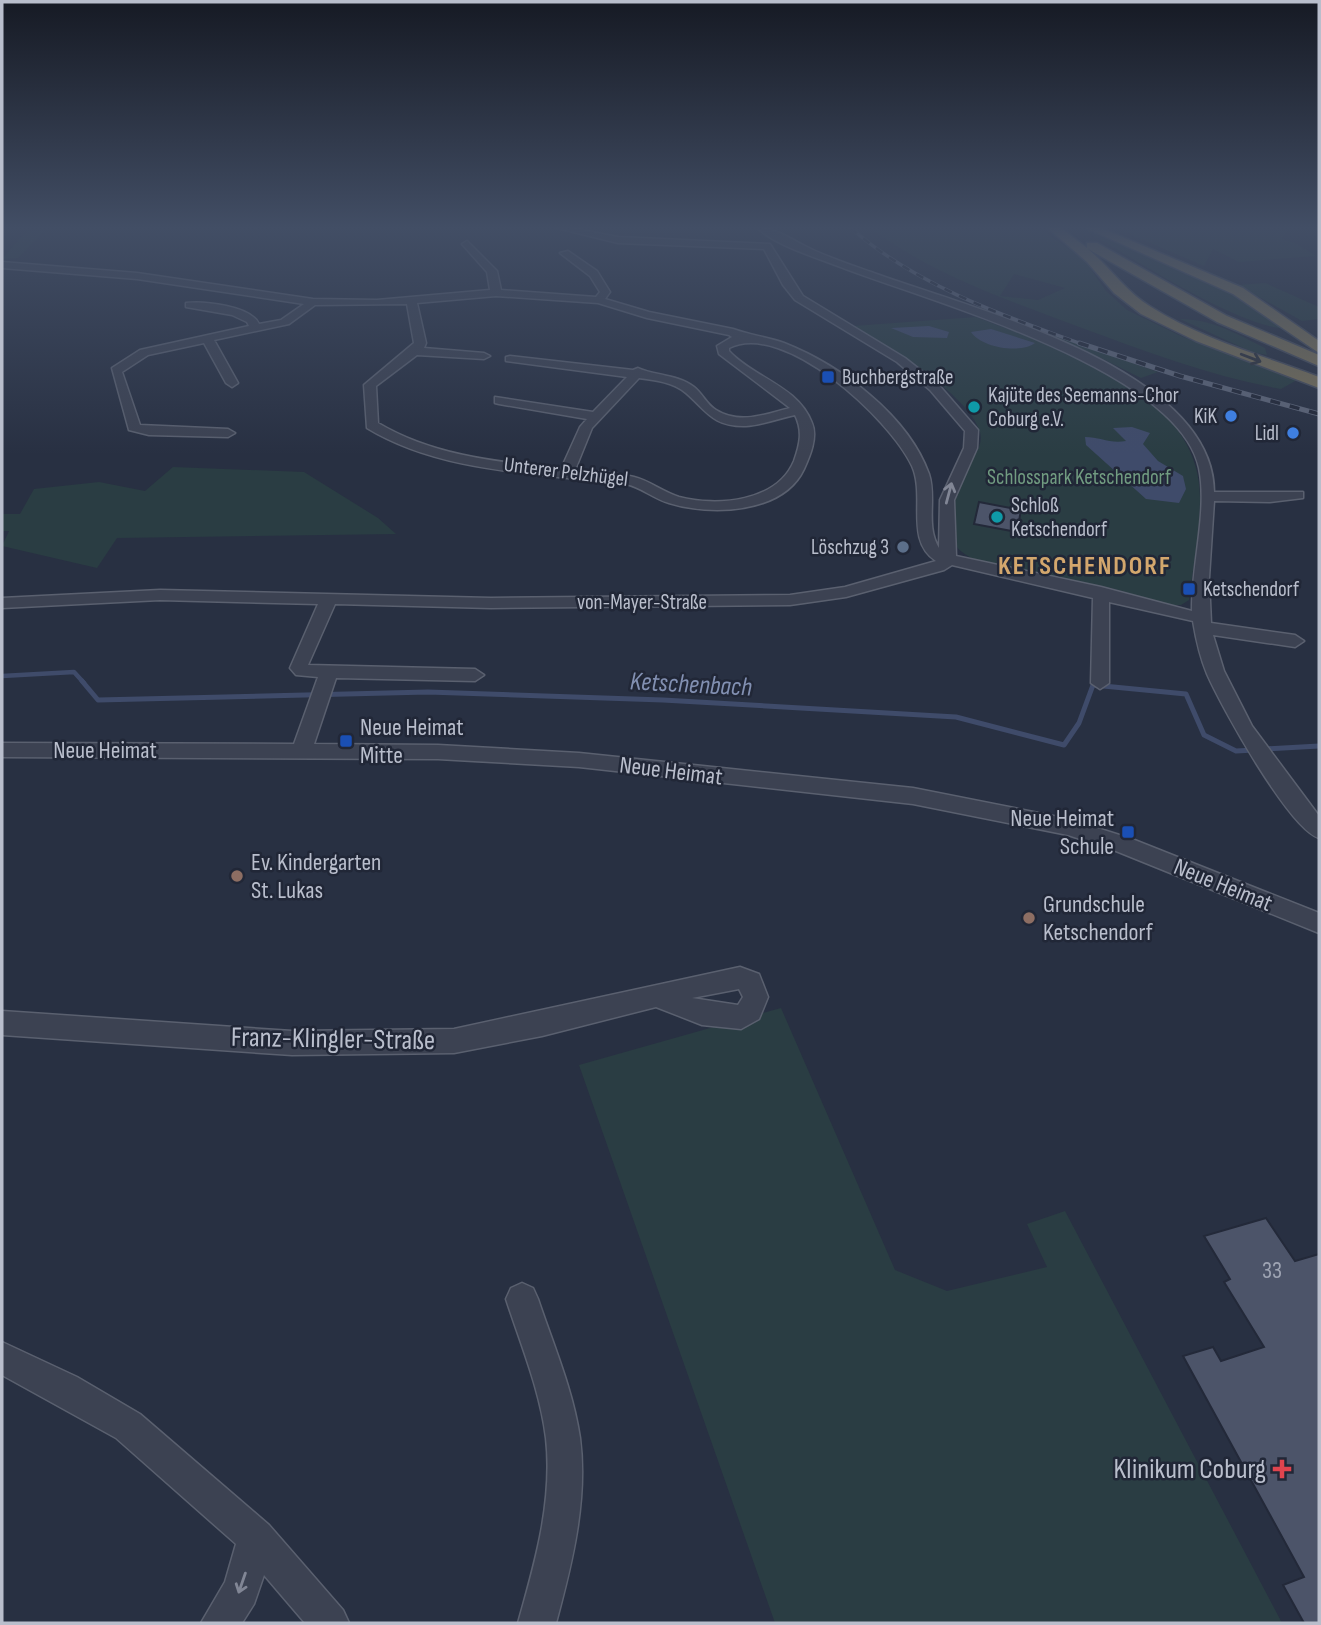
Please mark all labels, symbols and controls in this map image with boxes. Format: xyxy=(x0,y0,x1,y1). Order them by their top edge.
one-way arrow xyxy=(1240,352,1262,365)
place label: Buchbergstraße xyxy=(842,365,954,390)
marker: Buchbergstraße xyxy=(820,369,836,385)
place label: Kajüte des Seemanns-Chor Coburg e.V. xyxy=(988,383,1179,432)
marker: Kajüte des Seemanns-Chor Coburg e.V. xyxy=(966,399,982,415)
place label: KiK xyxy=(1194,404,1217,429)
marker: KiK xyxy=(1223,408,1239,424)
place label: Lidl xyxy=(1255,421,1279,446)
marker: Lidl xyxy=(1285,425,1301,441)
street label: Unterer Pelzhügel xyxy=(503,452,629,492)
park label: Schlosspark Ketschendorf xyxy=(987,465,1172,490)
one-way arrow xyxy=(943,482,956,505)
place label: Schloß Ketschendorf xyxy=(1011,493,1108,542)
marker: Schloß Ketschendorf xyxy=(989,509,1005,525)
place label: Löschzug 3 xyxy=(811,535,889,560)
marker: Löschzug 3 xyxy=(895,539,911,555)
district label: KETSCHENDORF xyxy=(998,551,1172,582)
place label: Ketschendorf xyxy=(1203,577,1300,602)
marker: Ketschendorf xyxy=(1181,581,1197,597)
street label: von-Mayer-Straße xyxy=(577,590,707,615)
water label: Ketschenbach xyxy=(629,666,753,704)
place label: Neue Heimat Mitte xyxy=(360,713,464,770)
marker: Neue Heimat Mitte xyxy=(338,733,354,749)
street label: Neue Heimat xyxy=(53,736,157,765)
street label: Neue Heimat xyxy=(618,750,724,792)
place label: Neue Heimat Schule xyxy=(1010,804,1114,861)
marker: Neue Heimat Schule xyxy=(1120,824,1136,840)
place label: Ev. Kindergarten St. Lukas xyxy=(251,848,381,905)
street label: Neue Heimat xyxy=(1170,852,1276,918)
marker: Ev. Kindergarten St. Lukas xyxy=(229,868,245,884)
place label: Grundschule Ketschendorf xyxy=(1043,890,1154,947)
marker: Grundschule Ketschendorf xyxy=(1021,910,1037,926)
street label: Franz-Klingler-Straße xyxy=(230,1021,436,1057)
house number: 33 xyxy=(1262,1256,1282,1285)
place label: Klinikum Coburg xyxy=(1114,1453,1266,1486)
marker: Klinikum Coburg xyxy=(1272,1459,1292,1479)
one-way arrow xyxy=(235,1571,247,1593)

